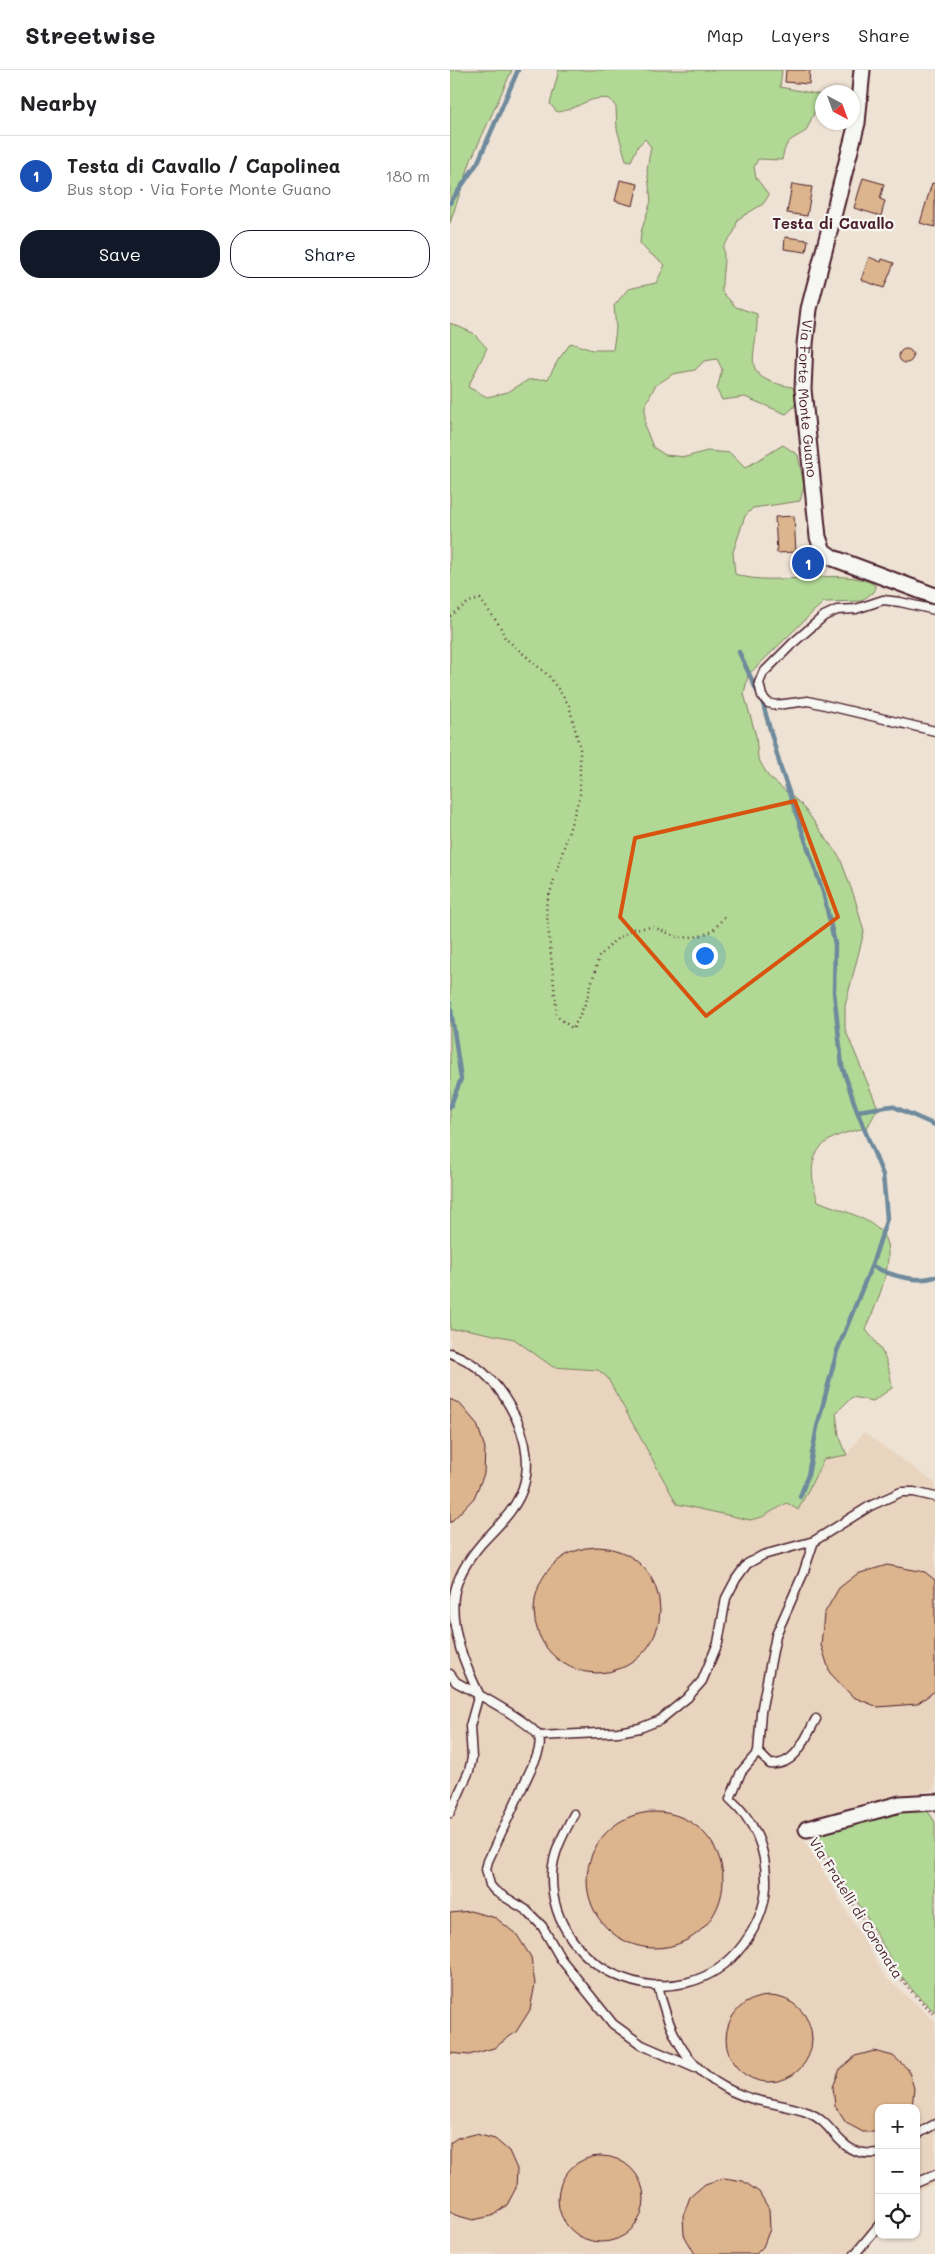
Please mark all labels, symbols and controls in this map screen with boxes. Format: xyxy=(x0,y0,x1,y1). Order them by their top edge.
text: Streetwise xyxy=(25,19,155,50)
text: Map xyxy=(707,23,743,47)
text: Layers xyxy=(771,23,830,47)
text: Share xyxy=(858,23,910,47)
north arrow xyxy=(815,85,860,130)
text: Nearby xyxy=(20,89,97,116)
text: Testa di Cavallo / Capolinea xyxy=(67,153,340,178)
text: 1 xyxy=(32,165,40,186)
text: 180 m xyxy=(385,165,430,186)
text: Bus stop · Via Forte Monte Guano xyxy=(67,178,331,199)
district label: Testa di Cavallo xyxy=(772,213,894,233)
button: Save xyxy=(20,230,220,278)
button: Share xyxy=(230,230,430,278)
street label: Via Forte Monte Guano xyxy=(794,318,822,478)
pin: 1 xyxy=(792,544,824,582)
your location xyxy=(692,943,718,969)
street label: Via Fratelli di Coronata xyxy=(805,1833,908,1982)
map controls xyxy=(875,2104,920,2239)
button: + xyxy=(875,2104,920,2149)
button: − xyxy=(875,2149,920,2194)
button: locate xyxy=(875,2194,920,2239)

